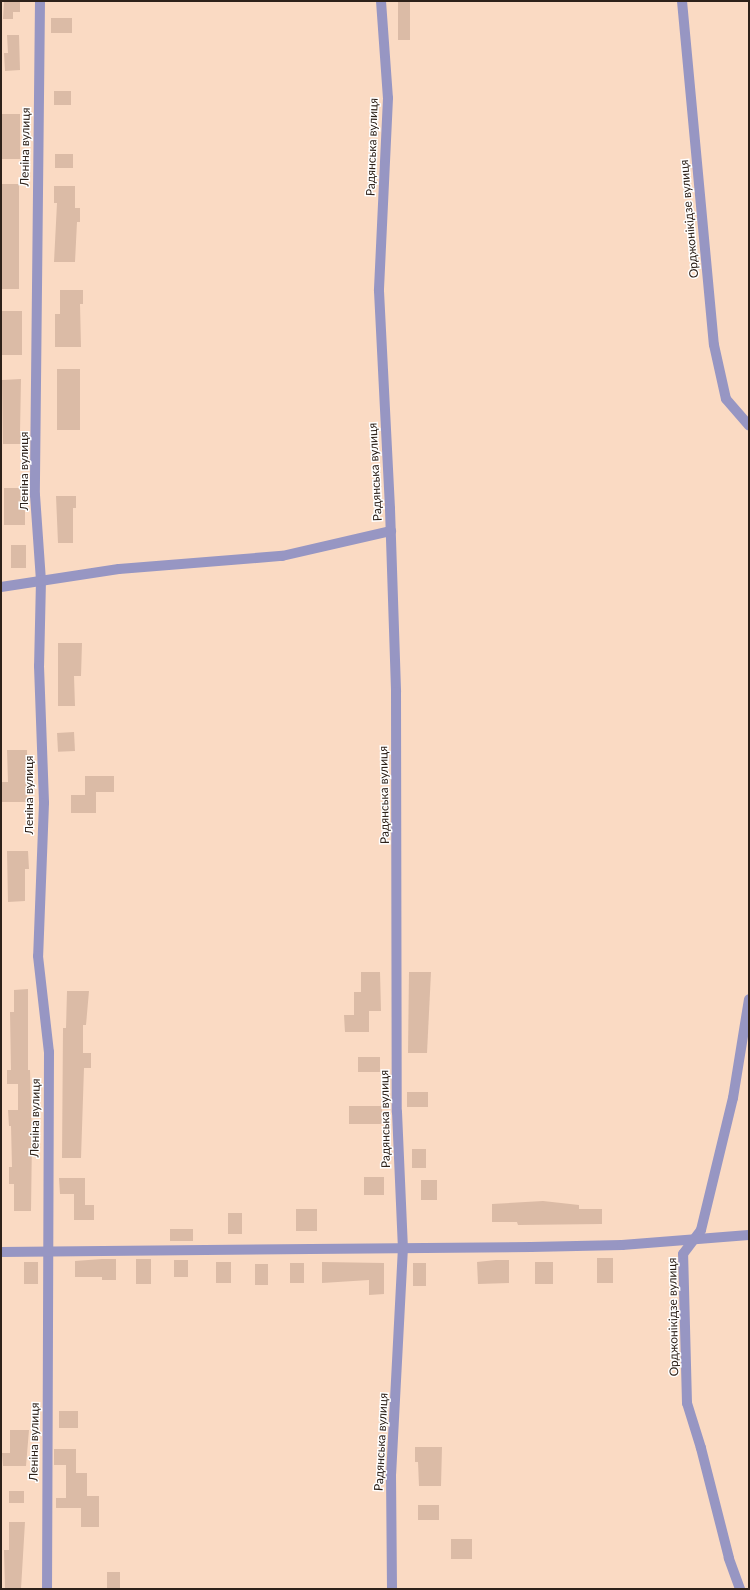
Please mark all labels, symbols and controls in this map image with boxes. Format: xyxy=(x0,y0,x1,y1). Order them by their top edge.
street label: Радянська вулиця xyxy=(363,98,381,196)
street label: Леніна вулиця xyxy=(17,107,33,187)
street label: Орджонікідзе вулиця xyxy=(677,159,701,279)
street label: Радянська вулиця xyxy=(365,423,385,521)
street label: Леніна вулиця xyxy=(17,432,31,510)
street label: Радянська вулиця xyxy=(376,746,392,844)
street label: Леніна вулиця xyxy=(22,756,36,834)
street label: Радянська вулиця xyxy=(377,1070,393,1168)
street label: Леніна вулиця xyxy=(27,1078,43,1158)
street label: Орджонікідзе вулиця xyxy=(665,1257,681,1377)
street label: Радянська вулиця xyxy=(371,1393,391,1491)
street label: Леніна вулиця xyxy=(26,1402,42,1482)

